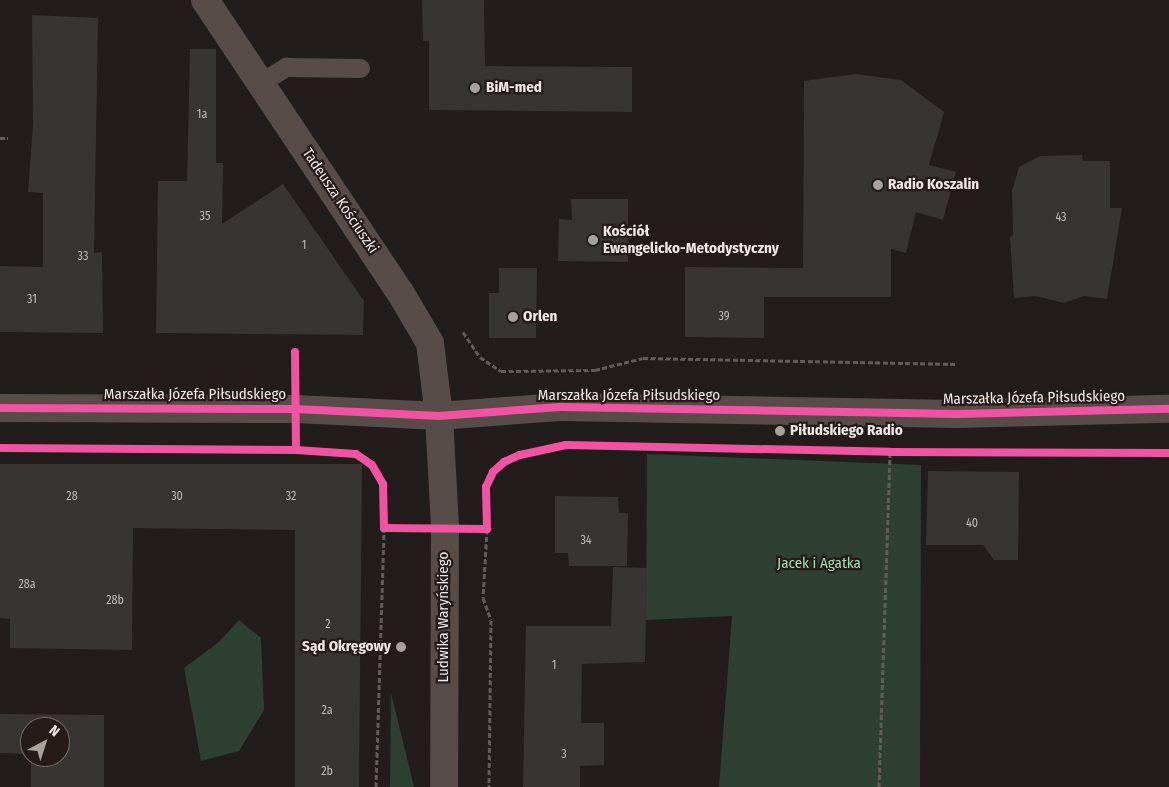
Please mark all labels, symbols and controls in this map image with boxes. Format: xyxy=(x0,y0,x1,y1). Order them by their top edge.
place label: BiM-med xyxy=(486,79,542,97)
marker: BiM-med xyxy=(468,81,482,95)
house number: 1a xyxy=(197,108,207,122)
street label: Tadeusza Kościuszki xyxy=(298,145,382,257)
place label: Radio Koszalin xyxy=(888,176,979,194)
marker: Radio Koszalin xyxy=(872,179,884,191)
house number: 35 xyxy=(200,210,210,224)
house number: 43 xyxy=(1055,211,1067,225)
place label: Kościół Ewangelicko-Metodystyczny xyxy=(603,222,779,257)
marker: Kościół Ewangelicko-Metodystyczny xyxy=(587,234,599,246)
house number: 1 xyxy=(302,239,306,253)
house number: 33 xyxy=(78,250,88,264)
house number: 31 xyxy=(27,293,37,307)
place label: Orlen xyxy=(523,308,557,326)
house number: 39 xyxy=(718,310,730,324)
marker: Orlen xyxy=(507,311,519,323)
street label: Marszałka Józefa Piłsudskiego xyxy=(104,386,286,404)
street label: Marszałka Józefa Piłsudskiego xyxy=(538,387,720,405)
street label: Marszałka Józefa Piłsudskiego xyxy=(943,387,1125,409)
place label: Piłudskiego Radio xyxy=(790,422,903,440)
marker: Piłudskiego Radio xyxy=(774,425,786,437)
house number: 28 xyxy=(66,490,78,504)
house number: 30 xyxy=(171,490,183,504)
house number: 32 xyxy=(286,490,296,504)
house number: 40 xyxy=(966,517,978,531)
house number: 34 xyxy=(580,534,592,548)
street label: Ludwika Waryńskiego xyxy=(435,552,453,682)
park label: Jacek i Agatka xyxy=(777,555,861,573)
house number: 28a xyxy=(18,578,36,592)
house number: 28b xyxy=(106,594,124,608)
house number: 2 xyxy=(325,618,331,632)
place label: Sąd Okręgowy xyxy=(302,638,391,656)
marker: Sąd Okręgowy xyxy=(395,641,407,653)
house number: 1 xyxy=(552,659,556,673)
house number: 2a xyxy=(321,704,333,718)
north arrow xyxy=(20,717,70,767)
text: N xyxy=(46,722,63,740)
house number: 3 xyxy=(561,748,567,762)
house number: 2b xyxy=(321,765,333,779)

